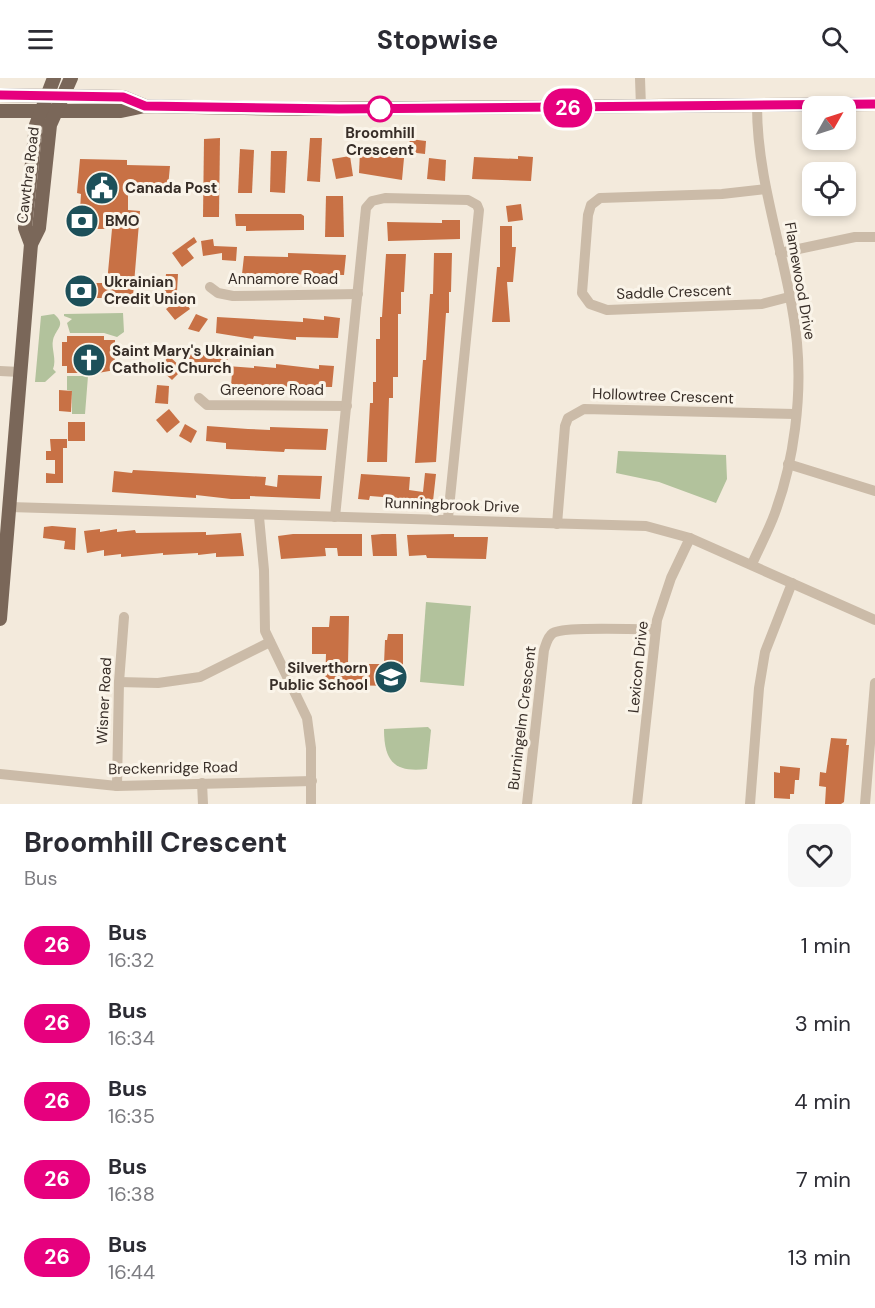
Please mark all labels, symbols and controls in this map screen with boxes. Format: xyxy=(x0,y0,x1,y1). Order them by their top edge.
text: Stopwise xyxy=(377,22,498,57)
icon: menu xyxy=(24,23,57,56)
icon: search xyxy=(818,23,851,56)
line badge: 26 xyxy=(541,88,595,128)
text: 26 xyxy=(555,94,581,122)
marker: Broomhill Crescent xyxy=(367,96,393,122)
north arrow xyxy=(802,96,856,150)
map controls xyxy=(802,96,856,216)
place label: Broomhill Crescent xyxy=(345,123,415,160)
street label: Cawthra Road xyxy=(12,125,44,225)
button: locate xyxy=(802,162,856,216)
public building icon: Canada Post xyxy=(84,170,120,206)
place label: Canada Post xyxy=(125,178,217,198)
bank icon: BMO xyxy=(64,203,100,239)
place label: BMO xyxy=(105,211,140,231)
street label: Flamewood Drive xyxy=(780,221,820,341)
street label: Annamore Road xyxy=(228,269,338,289)
place label: Ukrainian Credit Union xyxy=(104,272,196,309)
bank icon: Ukrainian Credit Union xyxy=(63,273,99,309)
street label: Saddle Crescent xyxy=(616,280,732,304)
place label: Saint Mary's Ukrainian Catholic Church xyxy=(112,341,274,378)
church icon: Saint Mary's Ukrainian Catholic Church xyxy=(71,342,107,378)
street label: Greenore Road xyxy=(220,380,324,400)
street label: Hollowtree Crescent xyxy=(592,384,734,408)
street label: Runningbrook Drive xyxy=(384,493,520,517)
street label: Lexicon Drive xyxy=(623,620,653,714)
street label: Burningelm Crescent xyxy=(503,645,541,791)
street label: Wisner Road xyxy=(92,657,116,745)
place label: Silverthorn Public School xyxy=(269,658,368,695)
school or university icon: Silverthorn Public School xyxy=(373,659,409,695)
street label: Breckenridge Road xyxy=(108,757,238,779)
text: Broomhill Crescent xyxy=(24,824,287,861)
button: heart xyxy=(788,824,851,887)
text: Bus xyxy=(24,865,58,891)
text: Bus xyxy=(108,918,147,947)
text: 26 xyxy=(44,931,70,959)
text: 1 min xyxy=(801,931,851,960)
text: 16:32 xyxy=(108,947,154,973)
text: Bus xyxy=(108,996,147,1025)
text: 26 xyxy=(44,1009,70,1037)
text: 3 min xyxy=(795,1009,851,1038)
text: 16:34 xyxy=(108,1025,155,1051)
text: Bus xyxy=(108,1074,147,1103)
text: 26 xyxy=(44,1087,70,1115)
text: 4 min xyxy=(794,1087,851,1116)
text: 16:35 xyxy=(108,1103,155,1129)
text: Bus xyxy=(108,1152,147,1181)
text: 26 xyxy=(44,1165,70,1193)
text: 7 min xyxy=(796,1165,851,1194)
text: 16:38 xyxy=(108,1181,155,1207)
text: Bus xyxy=(108,1230,147,1259)
text: 26 xyxy=(44,1243,70,1271)
text: 13 min xyxy=(788,1243,851,1272)
text: 16:44 xyxy=(108,1259,155,1285)

